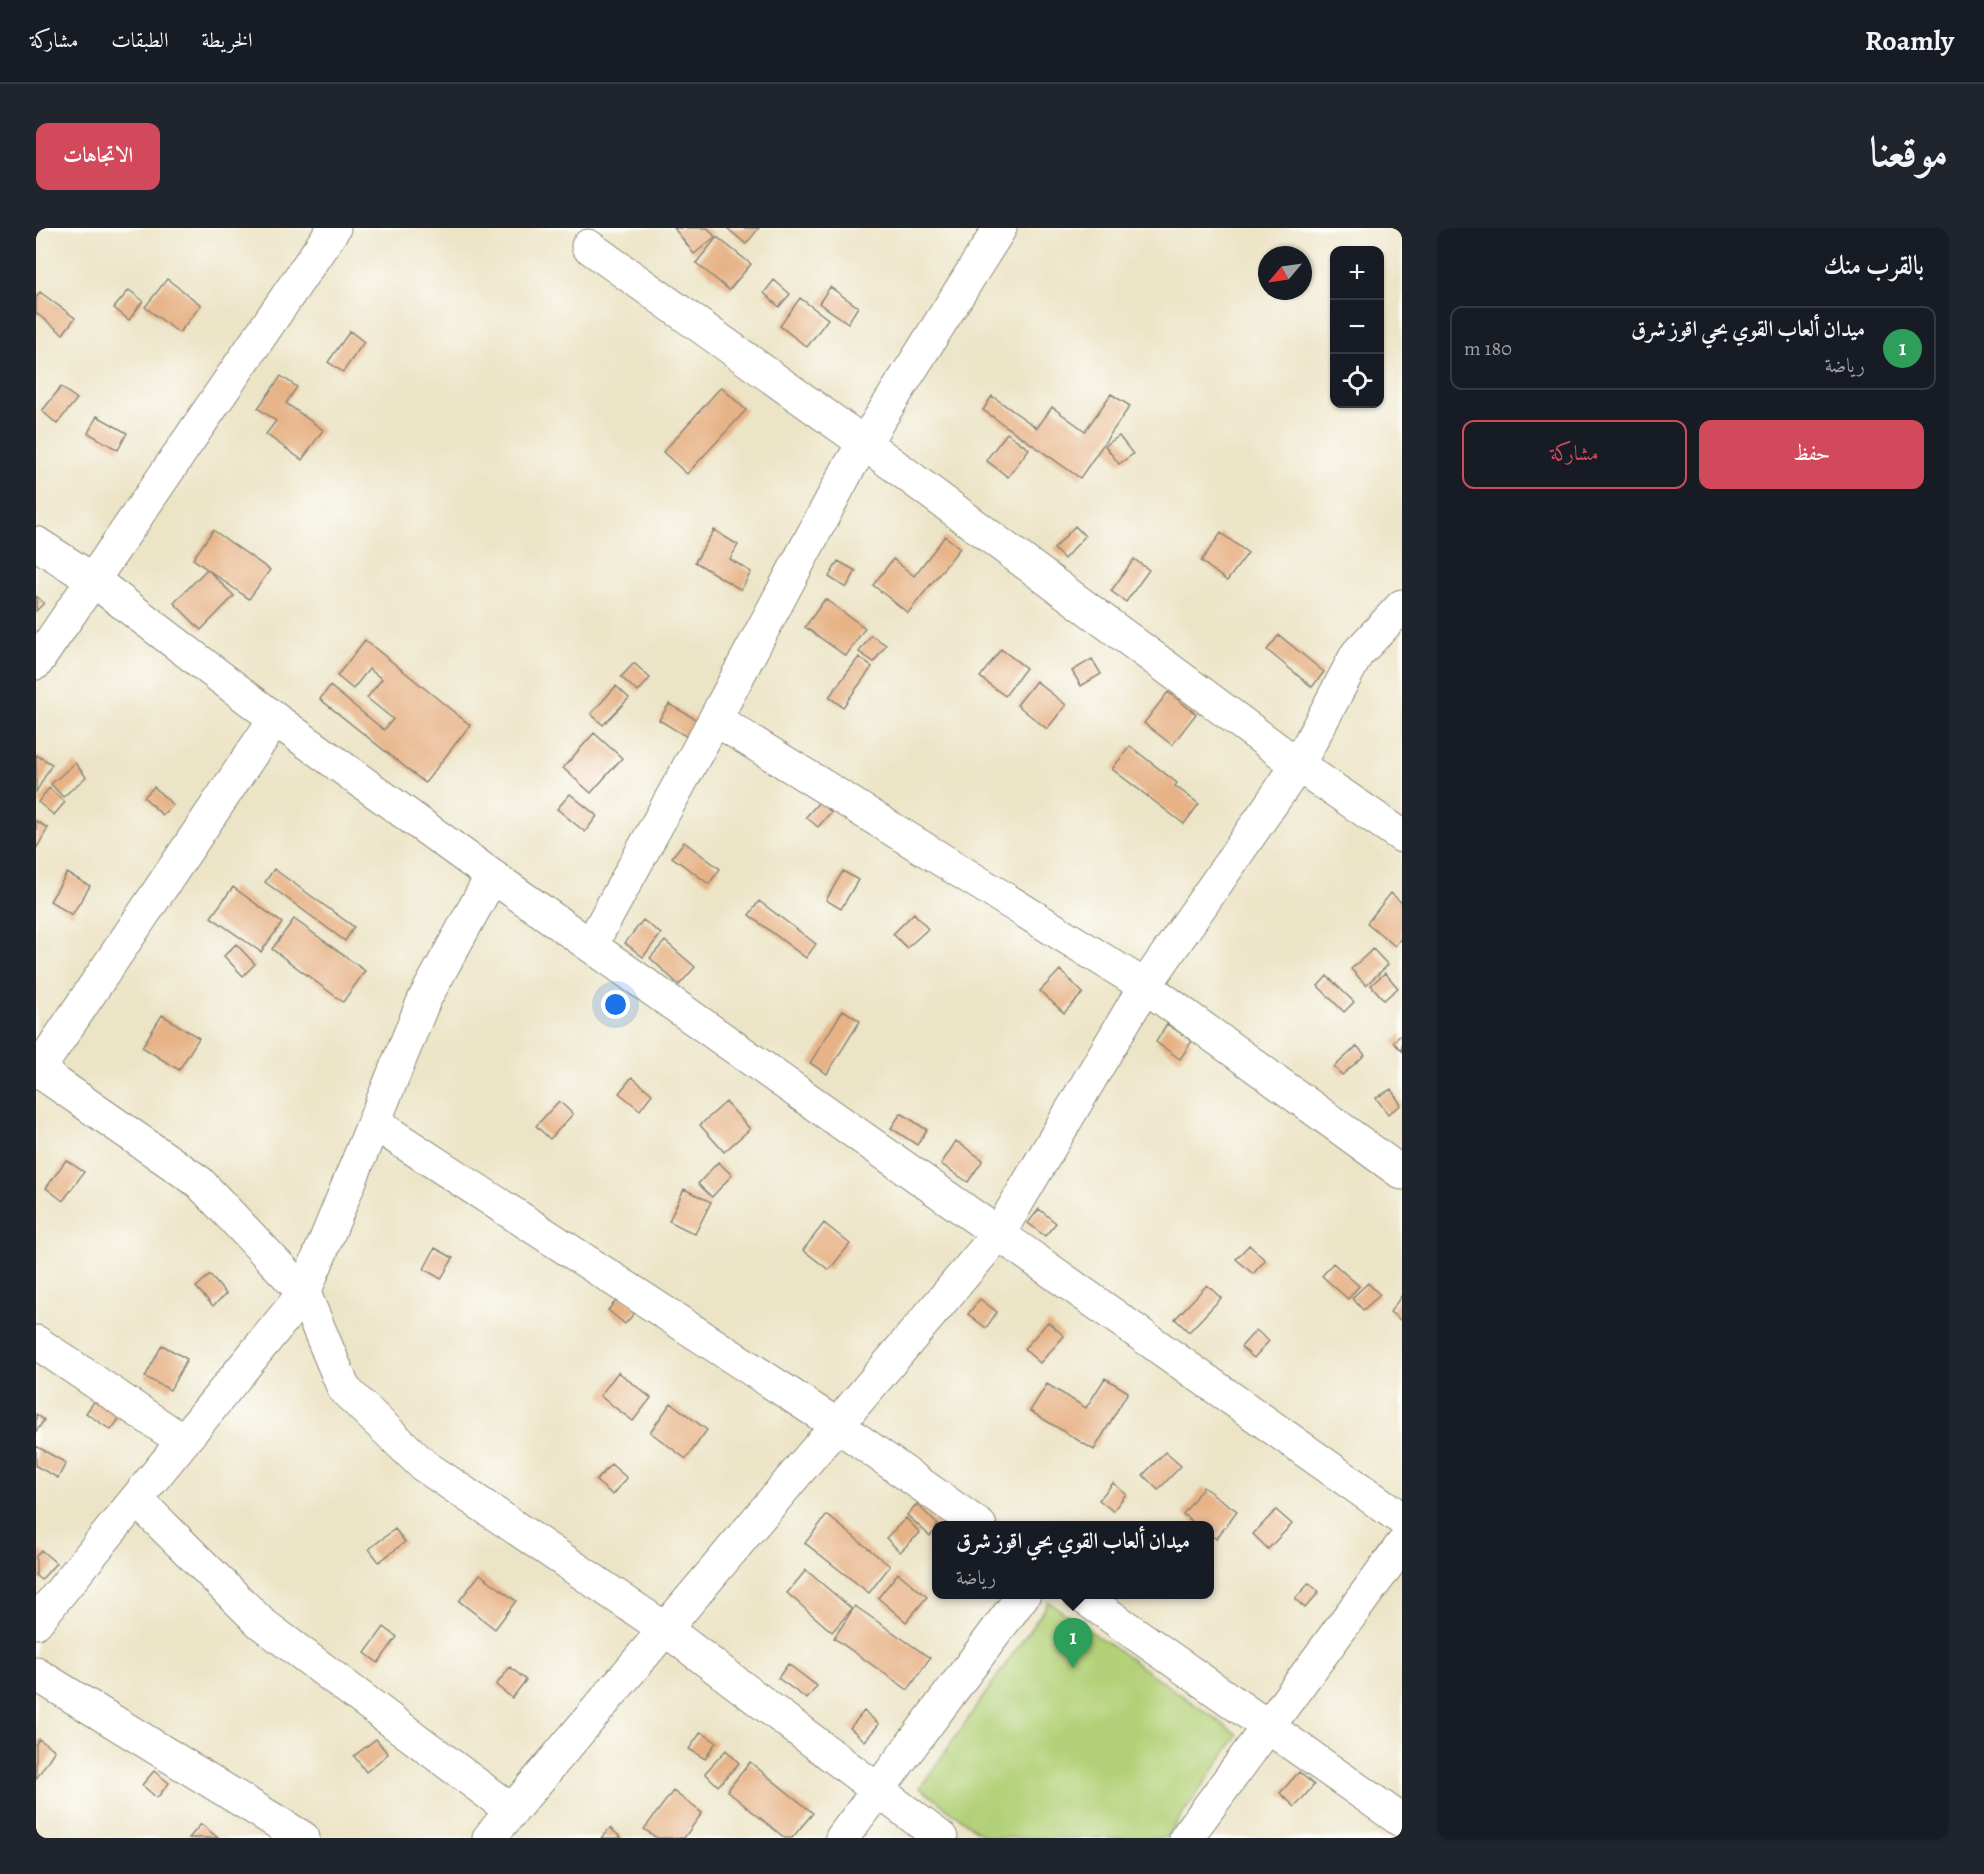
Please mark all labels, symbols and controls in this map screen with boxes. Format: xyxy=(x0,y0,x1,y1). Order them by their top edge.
text: Roamly xyxy=(1865,22,1954,60)
text: مشاركة xyxy=(30,26,78,54)
text: الطبقات xyxy=(111,26,168,54)
text: الخريطة xyxy=(201,26,253,54)
button: الاتجاهات xyxy=(36,123,160,190)
text: موقعنا xyxy=(1870,123,1948,180)
north arrow xyxy=(1258,246,1312,300)
map controls xyxy=(1330,246,1384,408)
button: + xyxy=(1330,246,1384,300)
text: بالقرب منك xyxy=(1823,248,1924,283)
button: − xyxy=(1330,300,1384,354)
text: ميدان ألعاب القوي بحي اقوز شرق xyxy=(1631,314,1865,344)
text: 180 m xyxy=(1464,335,1512,362)
text: 1 xyxy=(1899,335,1906,362)
text: رياضة xyxy=(1825,352,1865,379)
button: locate xyxy=(1330,354,1384,408)
button: مشاركة xyxy=(1462,420,1687,489)
button: حفظ xyxy=(1699,420,1924,489)
your location xyxy=(601,990,630,1019)
popup xyxy=(932,1521,1214,1599)
text: ميدان ألعاب القوي بحي اقوز شرق xyxy=(956,1526,1190,1556)
text: رياضة xyxy=(956,1564,996,1591)
pin: 1 xyxy=(1054,1618,1092,1668)

